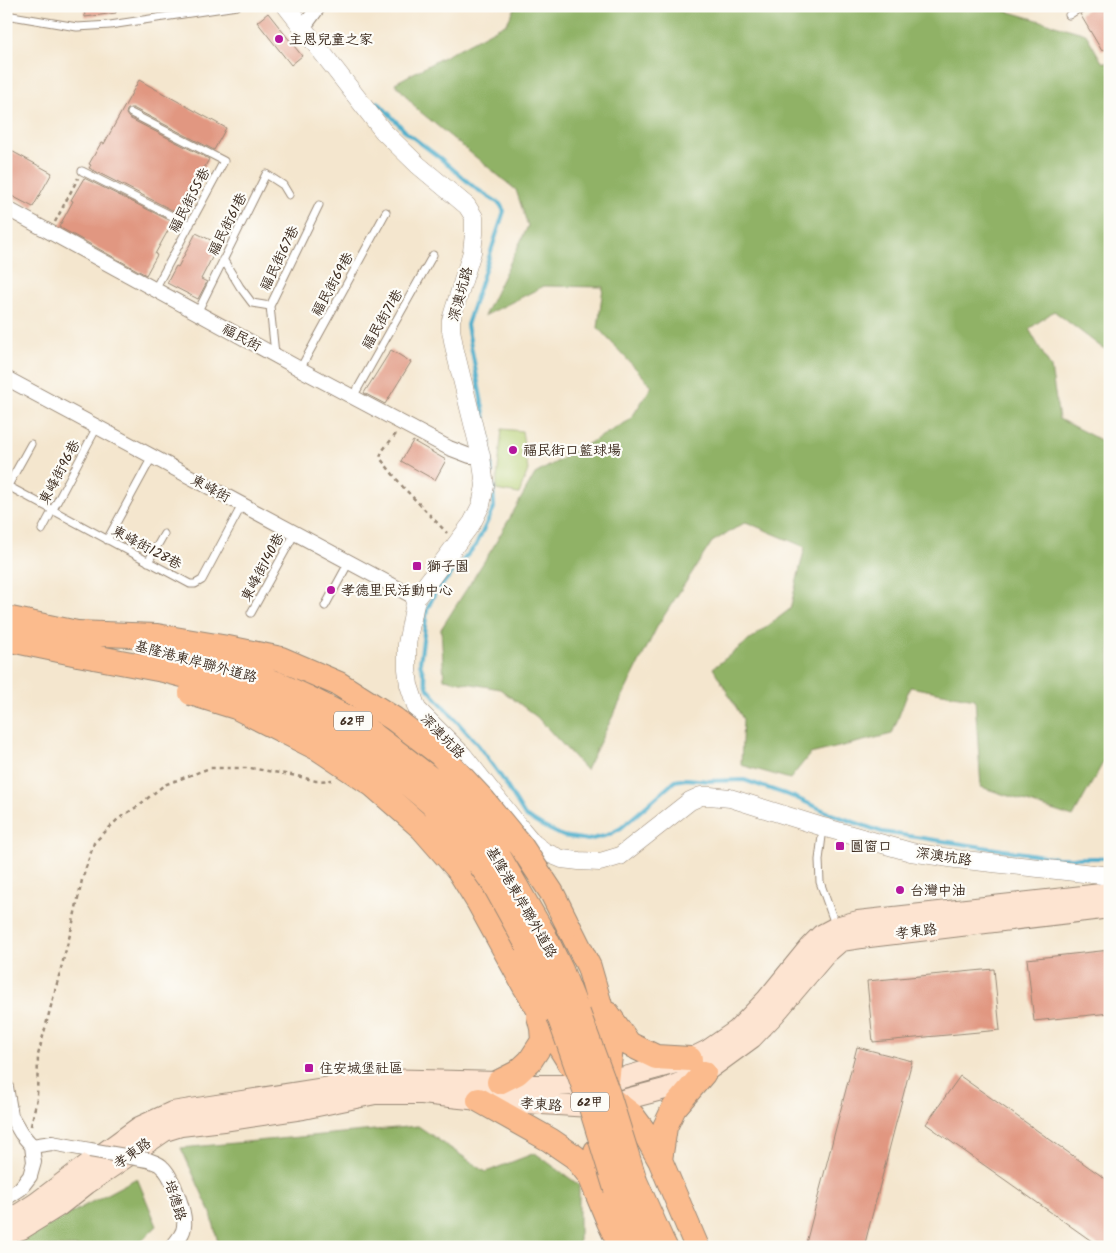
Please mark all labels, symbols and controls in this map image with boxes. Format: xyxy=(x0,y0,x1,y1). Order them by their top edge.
place label: 主恩兒童之家 xyxy=(289,29,373,51)
marker: 主恩兒童之家 xyxy=(273,33,285,45)
street label: 福民街55巷 xyxy=(163,163,217,237)
street label: 福民街61巷 xyxy=(203,188,254,260)
street label: 福民街67巷 xyxy=(255,221,306,295)
street label: 福民街69巷 xyxy=(306,247,360,321)
street label: 深澳坑路 xyxy=(443,264,479,324)
street label: 福民街71巷 xyxy=(357,284,410,354)
street label: 福民街 xyxy=(218,318,265,357)
street label: 東峰街96巷 xyxy=(34,435,87,509)
place label: 福民街口籃球場 xyxy=(523,440,621,462)
marker: 福民街口籃球場 xyxy=(507,444,519,456)
street label: 東峰街 xyxy=(187,469,234,508)
street label: 東峰街128巷 xyxy=(107,520,187,576)
street label: 東峰街140巷 xyxy=(236,528,291,606)
place label: 獅子園 xyxy=(427,556,469,578)
marker: 獅子園 xyxy=(411,560,423,572)
place label: 孝德里民活動中心 xyxy=(341,580,453,602)
marker: 孝德里民活動中心 xyxy=(325,584,337,596)
street label: 基隆港東岸聯外道路 xyxy=(132,635,259,689)
street label: 深澳坑路 xyxy=(415,709,470,764)
road number: 62甲 xyxy=(334,711,372,730)
place label: 圓窗口 xyxy=(850,836,892,858)
marker: 圓窗口 xyxy=(834,840,846,852)
street label: 基隆港東岸聯外道路 xyxy=(480,842,562,963)
street label: 深澳坑路 xyxy=(915,842,973,872)
place label: 台灣中油 xyxy=(910,880,966,902)
marker: 台灣中油 xyxy=(894,884,906,896)
street label: 孝東路 xyxy=(894,919,938,945)
place label: 住安城堡社區 xyxy=(319,1058,403,1080)
marker: 住安城堡社區 xyxy=(303,1062,315,1074)
road number: 62甲 xyxy=(571,1092,609,1112)
street label: 孝東路 xyxy=(519,1093,563,1117)
street label: 孝東路 xyxy=(109,1133,156,1175)
street label: 培德路 xyxy=(158,1177,192,1224)

